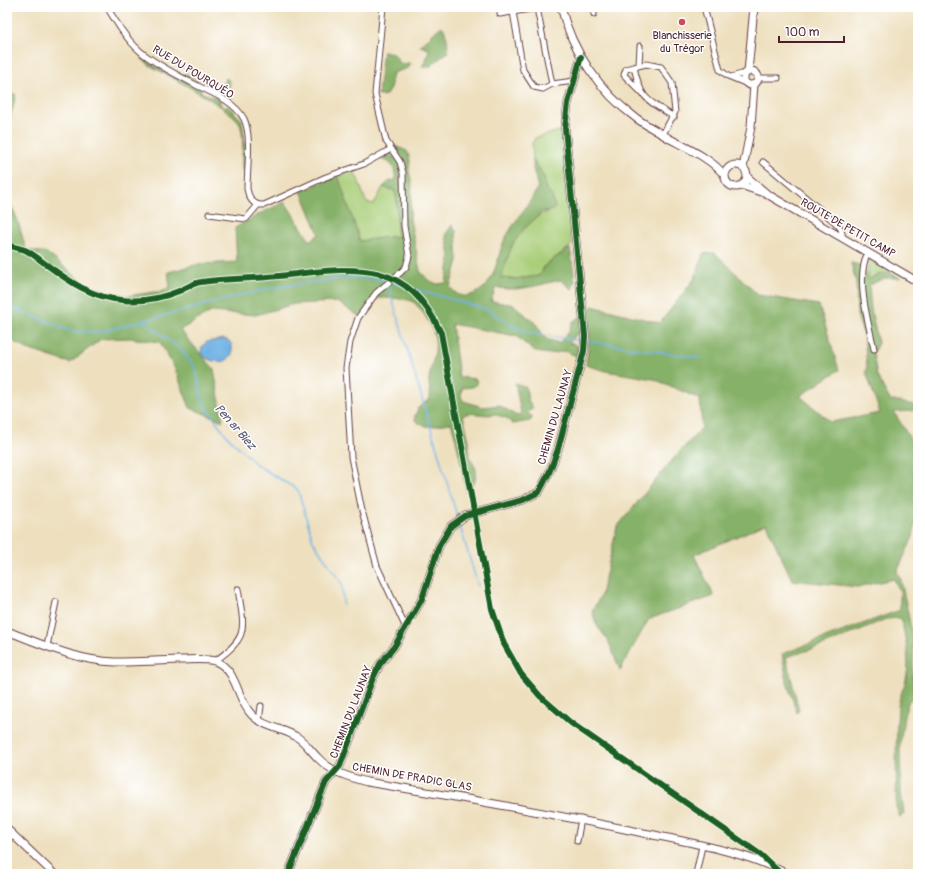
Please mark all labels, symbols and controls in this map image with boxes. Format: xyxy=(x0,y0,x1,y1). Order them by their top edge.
marker: Blanchisserie du Trégor xyxy=(677,17,687,27)
scale bar xyxy=(779,18,844,44)
text: 100 m xyxy=(785,25,820,40)
place label: Blanchisserie du Trégor xyxy=(652,29,712,55)
street label: RUE DU POURQUÉO xyxy=(150,43,236,101)
street label: ROUTE DE PETIT CAMP xyxy=(798,196,898,260)
street label: CHEMIN DU LAUNAY xyxy=(535,367,575,466)
water label: Pen ar Biez xyxy=(211,401,260,454)
street label: CHEMIN DU LAUNAY xyxy=(327,663,375,760)
street label: CHEMIN DE PRADIC GLAS xyxy=(351,760,473,794)

